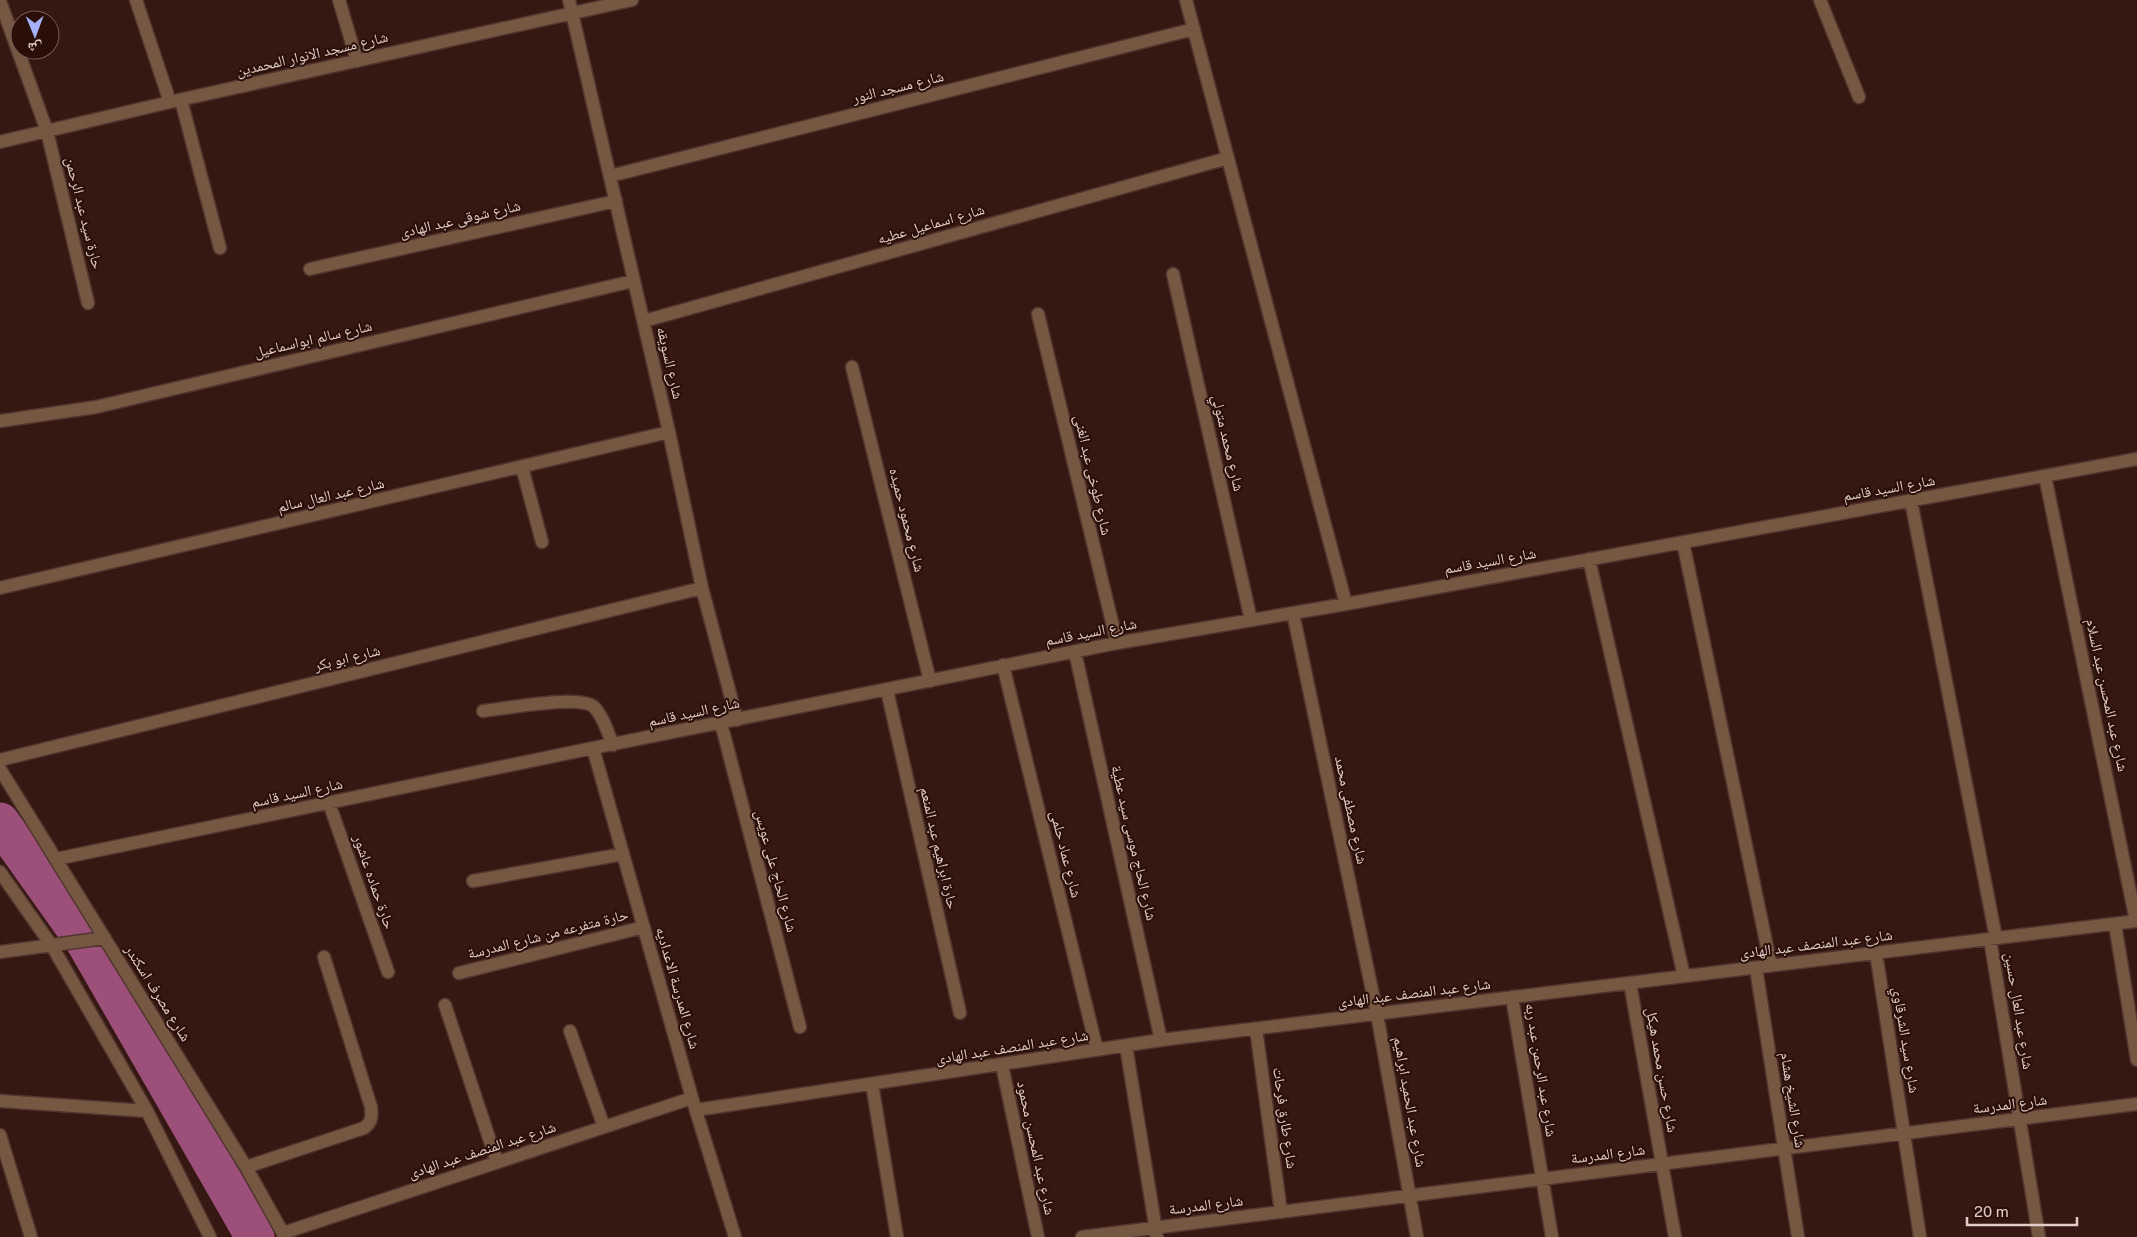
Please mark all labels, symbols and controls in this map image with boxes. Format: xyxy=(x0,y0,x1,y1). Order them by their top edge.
north arrow xyxy=(10,10,60,60)
street label: شارع مسجد الانوار المحمدين xyxy=(234,28,390,81)
text: ش xyxy=(28,39,43,56)
street label: شارع مسجد النور xyxy=(849,67,946,108)
street label: حارة سيد عبد الرحمن xyxy=(60,155,107,272)
street label: شارع شوقى عبد الهادى xyxy=(398,196,523,243)
street label: شارع اسماعيل عطيه xyxy=(876,200,987,249)
street label: شارع سالم ابواسماعيل xyxy=(252,317,374,362)
street label: شارع السويقه xyxy=(652,325,687,401)
street label: شارع محمد متولي xyxy=(1205,393,1248,494)
street label: شارع طوخى عبد الغنى xyxy=(1069,413,1116,537)
street label: شارع محمود حميده xyxy=(884,466,929,574)
street label: شارع السيد قاسم xyxy=(1842,471,1937,506)
street label: شارع عبد العال سالم xyxy=(276,474,386,517)
street label: شارع السيد قاسم xyxy=(1443,544,1538,579)
street label: شارع السيد قاسم xyxy=(1044,614,1139,651)
street label: شارع عبد المحسن عبد السلام xyxy=(2081,617,2132,774)
street label: شارع ابو بكر xyxy=(311,641,382,676)
street label: شارع السيد قاسم xyxy=(647,694,742,731)
street label: شارع مصطفى محمد xyxy=(1330,754,1371,866)
street label: شارع الحاج موسى سيد عطية xyxy=(1106,764,1161,923)
street label: شارع السيد قاسم xyxy=(250,775,345,812)
street label: حارة ابراهيم عبد المنعم xyxy=(915,785,962,912)
street label: شارع الحاج على عويس xyxy=(750,808,801,935)
street label: شارع عماد حلمى xyxy=(1045,809,1086,900)
street label: حارة حماده عاشور xyxy=(349,832,399,932)
street label: حارة متفرعه من شارع المدرسة xyxy=(466,905,631,964)
street label: شارع المدرسة الاعداديه xyxy=(651,925,704,1051)
street label: شارع عبد المنصف عبد الهادى xyxy=(1738,926,1894,963)
street label: شارع مصرف اسكندر xyxy=(120,940,195,1045)
street label: شارع عبد العال حسين xyxy=(2000,951,2037,1071)
street label: شارع عبد المنصف عبد الهادى xyxy=(1336,975,1492,1012)
street label: شارع سيد الشرقاوي xyxy=(1886,986,1923,1095)
street label: شارع عبد الرحمن عبد ربه xyxy=(1521,1002,1560,1138)
street label: شارع حسن محمد هيكل xyxy=(1641,1006,1682,1134)
street label: شارع عبد المنصف عبد الهادى xyxy=(934,1026,1090,1069)
street label: شارع عبد الحميد ابراهيم xyxy=(1389,1035,1430,1169)
street label: شارع الشيخ هشام xyxy=(1776,1051,1809,1149)
street label: شارع طارق فرحات xyxy=(1268,1066,1301,1170)
street label: شارع عبد المحسن محمود xyxy=(1012,1079,1059,1217)
street label: شارع المدرسة xyxy=(1972,1091,2048,1118)
street label: شارع عبد المنصف عبد الهادى xyxy=(406,1118,559,1183)
street label: شارع المدرسة xyxy=(1570,1141,1646,1168)
street label: شارع المدرسة xyxy=(1168,1192,1244,1219)
scale bar xyxy=(1967,1194,2077,1226)
text: 20 m xyxy=(1974,1203,2009,1220)

